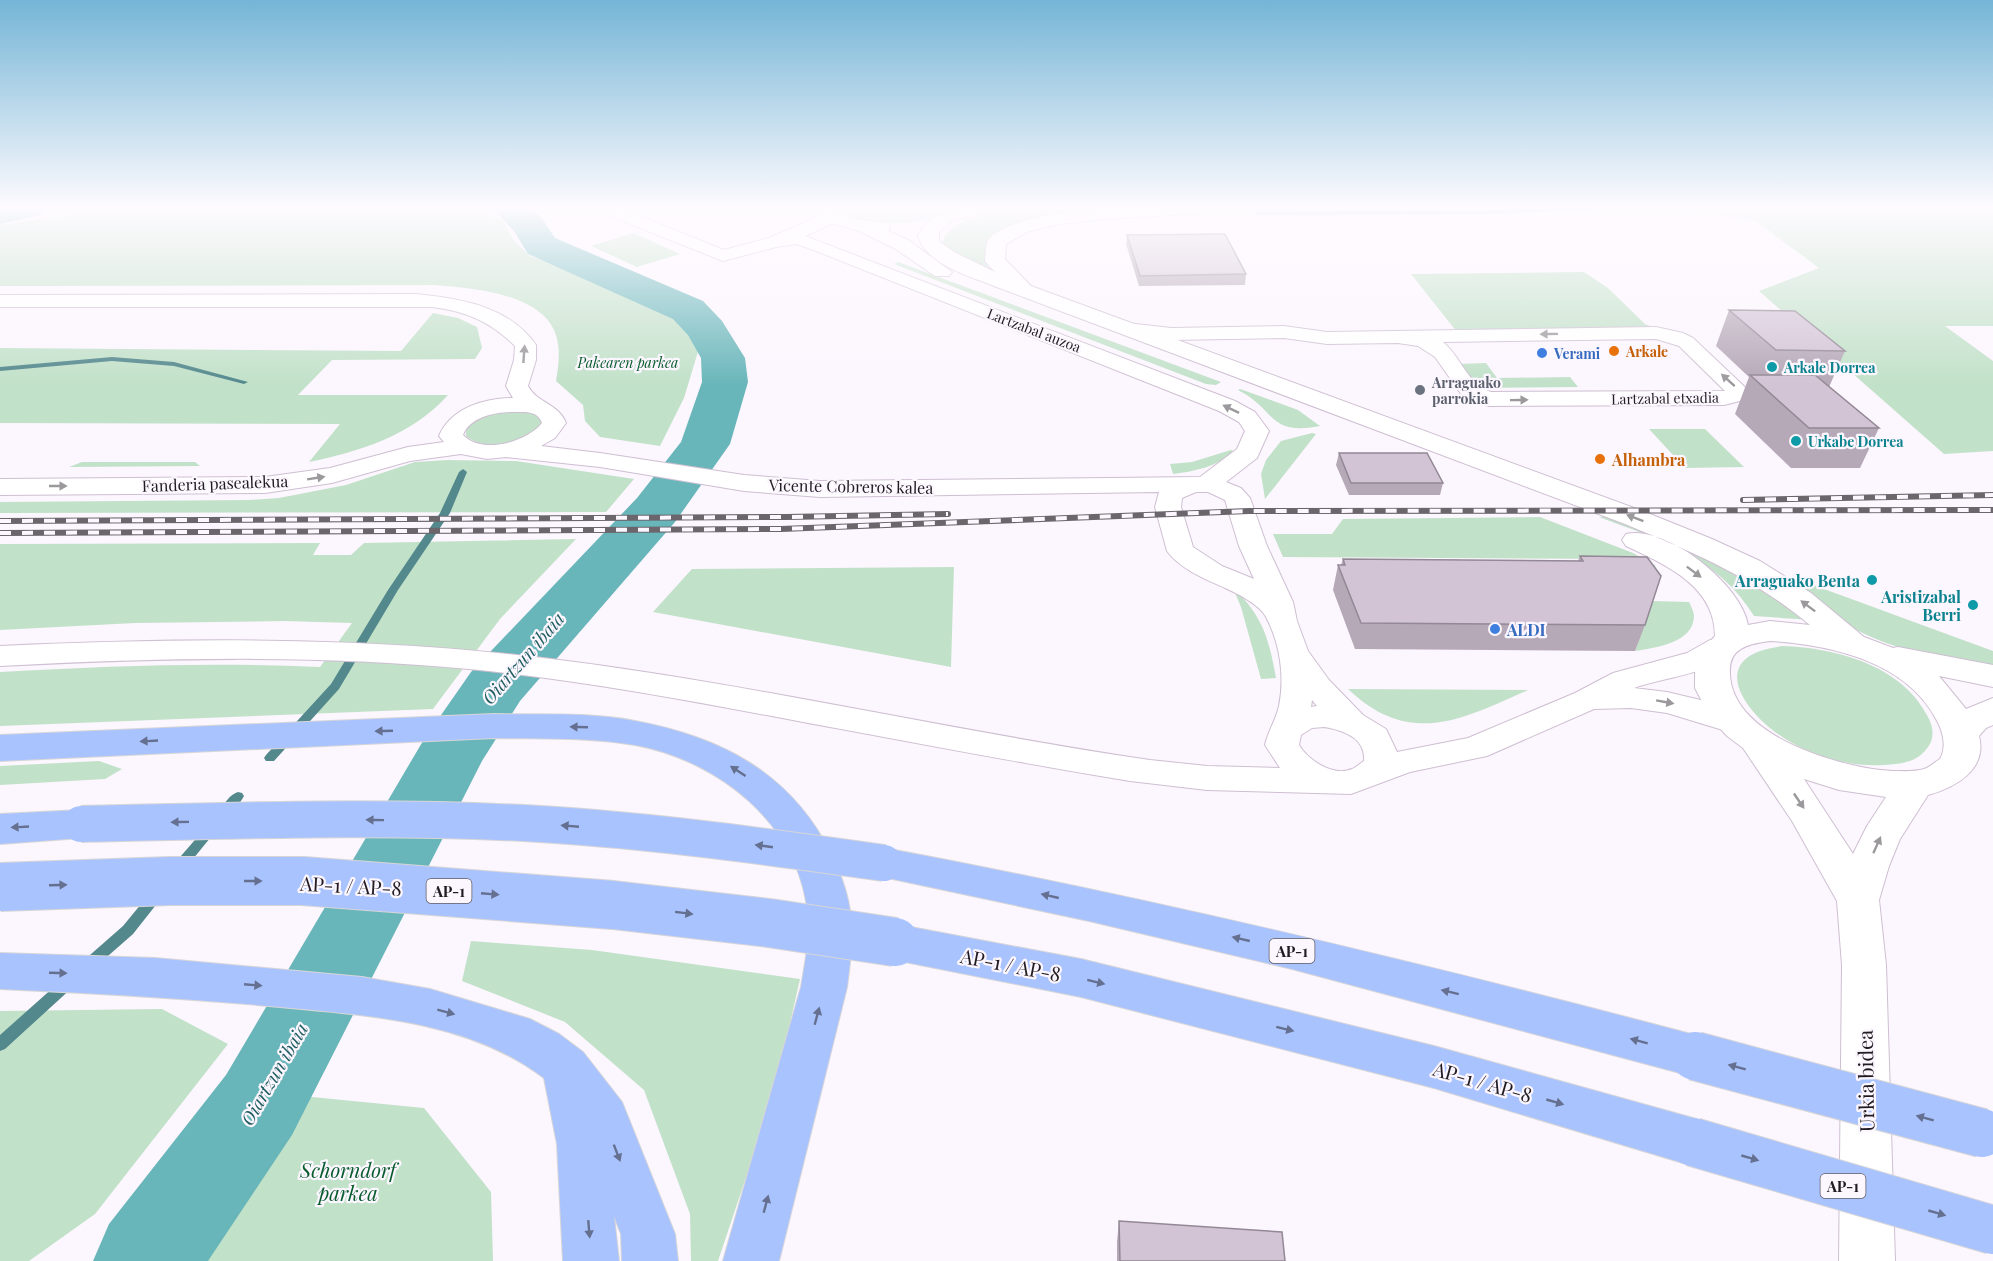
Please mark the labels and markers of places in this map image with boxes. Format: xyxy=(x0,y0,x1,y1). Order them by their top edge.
place label: Arkale xyxy=(1625,342,1668,361)
place label: Verami xyxy=(1553,344,1601,363)
marker: Arkale xyxy=(1607,344,1621,358)
marker: Verami xyxy=(1535,346,1549,360)
place label: Arkale Dorrea xyxy=(1783,358,1876,377)
marker: Arkale Dorrea xyxy=(1765,360,1779,374)
place label: Arraguako parrokia xyxy=(1431,373,1501,408)
marker: Arraguako parrokia xyxy=(1413,383,1427,397)
place label: Urkabe Dorrea xyxy=(1808,432,1904,451)
marker: Urkabe Dorrea xyxy=(1789,434,1803,448)
place label: Alhambra xyxy=(1611,449,1686,470)
marker: Alhambra xyxy=(1593,452,1607,466)
place label: Arraguako Benta xyxy=(1734,570,1861,591)
marker: Arraguako Benta xyxy=(1865,573,1879,587)
place label: Aristizabal Berri xyxy=(1880,586,1961,625)
marker: Aristizabal Berri xyxy=(1966,598,1980,612)
place label: ALDI xyxy=(1506,619,1545,640)
marker: ALDI xyxy=(1488,622,1502,636)

